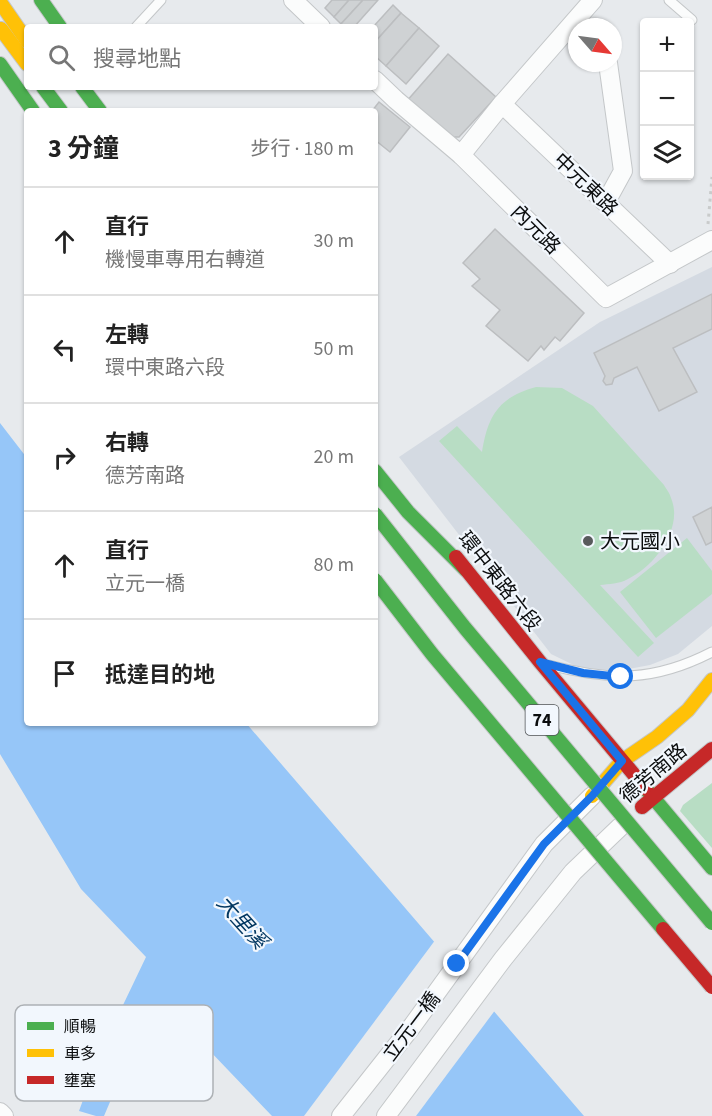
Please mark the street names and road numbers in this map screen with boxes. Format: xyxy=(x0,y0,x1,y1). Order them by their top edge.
street label: 中元東路 xyxy=(547,147,624,223)
street label: 內元路 xyxy=(504,199,566,261)
street label: 環中東路六段 xyxy=(451,526,547,638)
road number: 74 xyxy=(526,705,558,735)
street label: 德芳南路 xyxy=(614,737,693,810)
street label: 立元一橋 xyxy=(377,986,447,1067)

